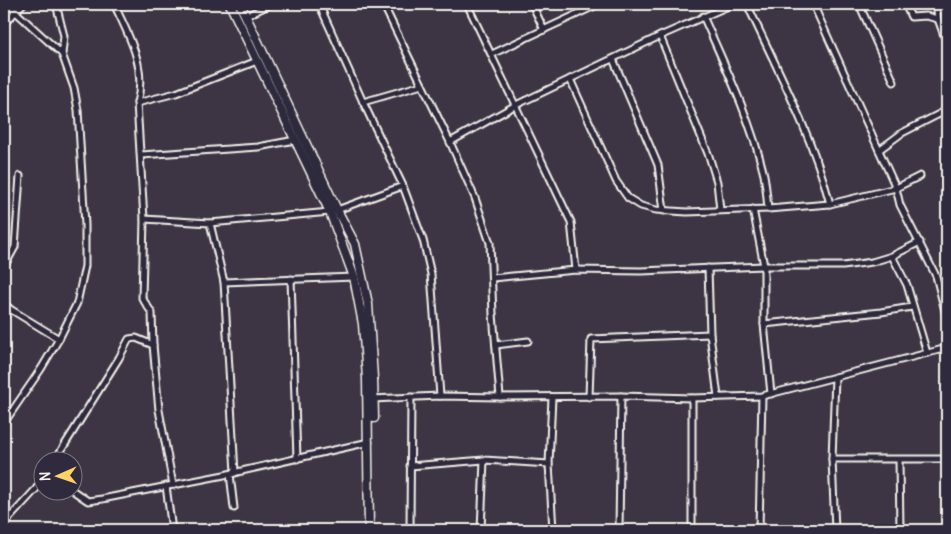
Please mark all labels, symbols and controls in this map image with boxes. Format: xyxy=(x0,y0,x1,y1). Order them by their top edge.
north arrow xyxy=(32,452,82,502)
text: N xyxy=(36,471,54,482)

